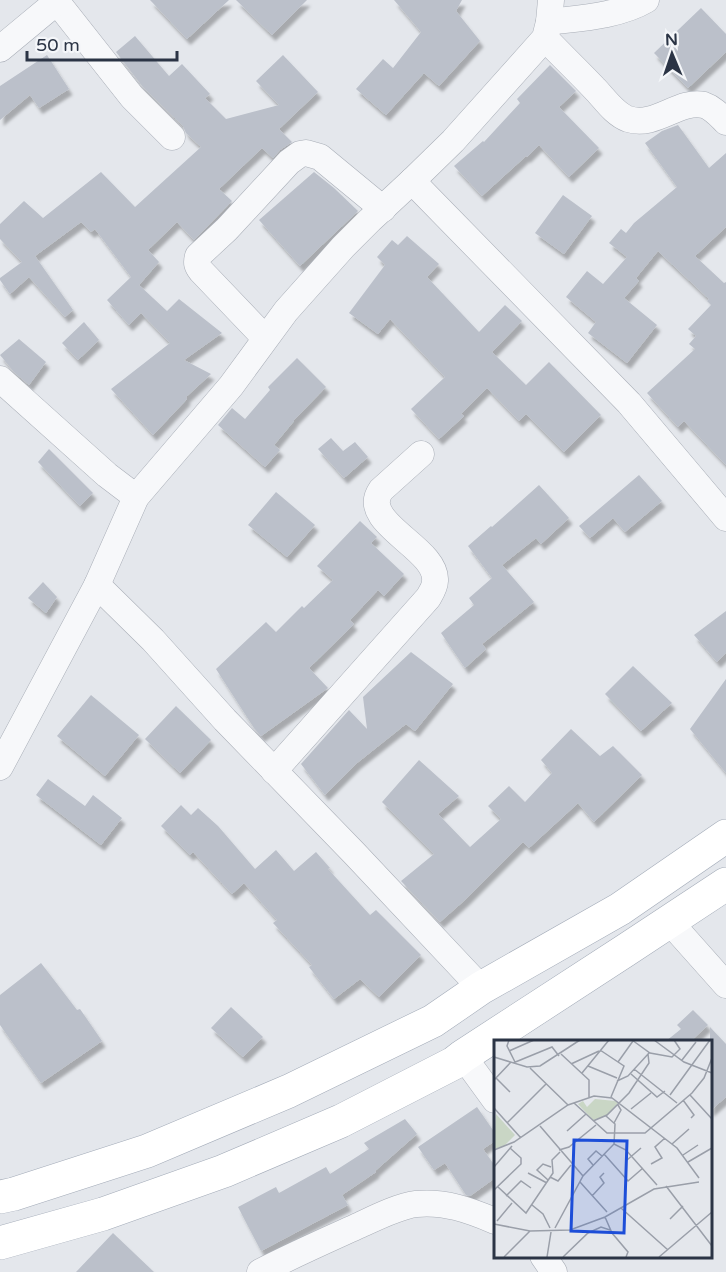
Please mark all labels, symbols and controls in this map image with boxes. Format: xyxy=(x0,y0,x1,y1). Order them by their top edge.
scale bar xyxy=(27,24,177,62)
north arrow xyxy=(642,24,702,84)
text: N xyxy=(665,30,678,50)
text: 50 m xyxy=(36,34,80,56)
inset map xyxy=(494,1040,711,1257)

